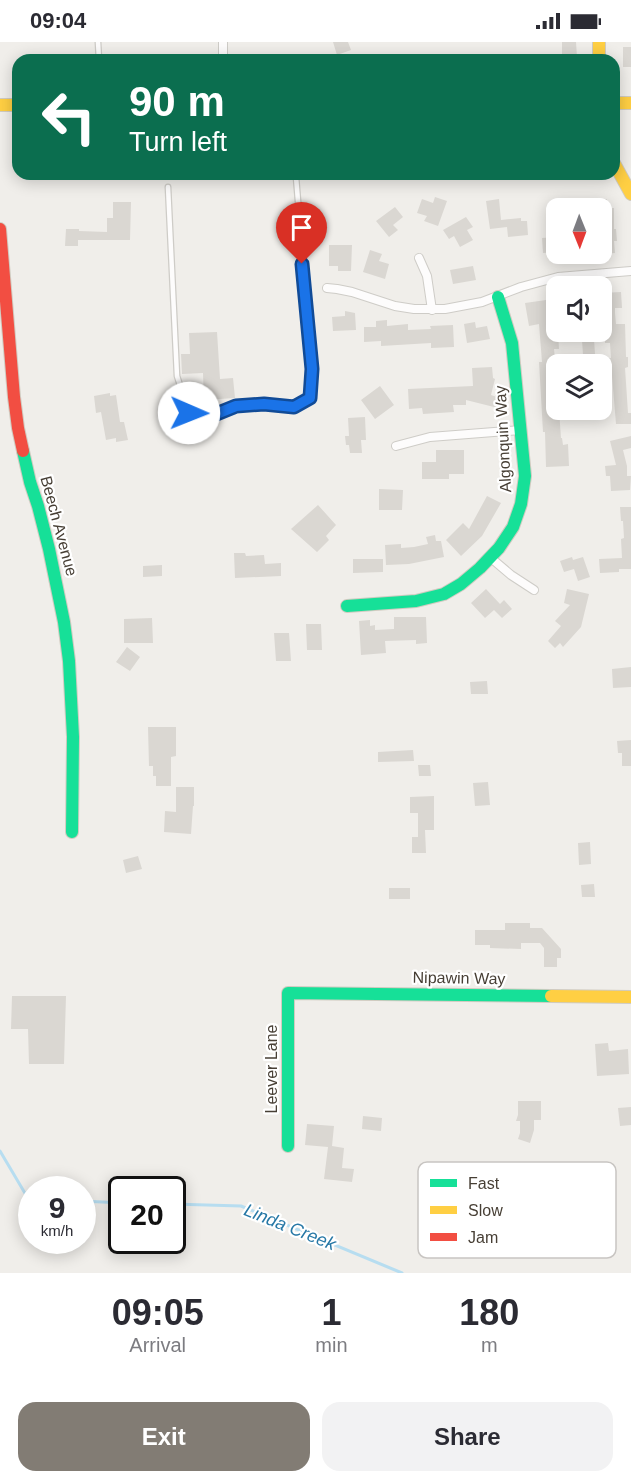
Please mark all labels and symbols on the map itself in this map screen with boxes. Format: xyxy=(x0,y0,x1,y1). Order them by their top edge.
north arrow xyxy=(546,198,612,264)
pin xyxy=(276,202,327,264)
position arrow xyxy=(157,381,221,445)
street label: Algonquin Way xyxy=(492,385,514,493)
street label: Beech Avenue xyxy=(37,474,81,578)
street label: Nipawin Way xyxy=(412,969,506,987)
street label: Leever Lane xyxy=(263,1024,280,1113)
legend xyxy=(418,1162,616,1258)
text: Fast xyxy=(468,1175,500,1192)
speed limit sign: 20 xyxy=(108,1176,186,1254)
water label: Linda Creek xyxy=(241,1200,340,1255)
text: Slow xyxy=(468,1202,503,1219)
text: Jam xyxy=(468,1229,498,1246)

